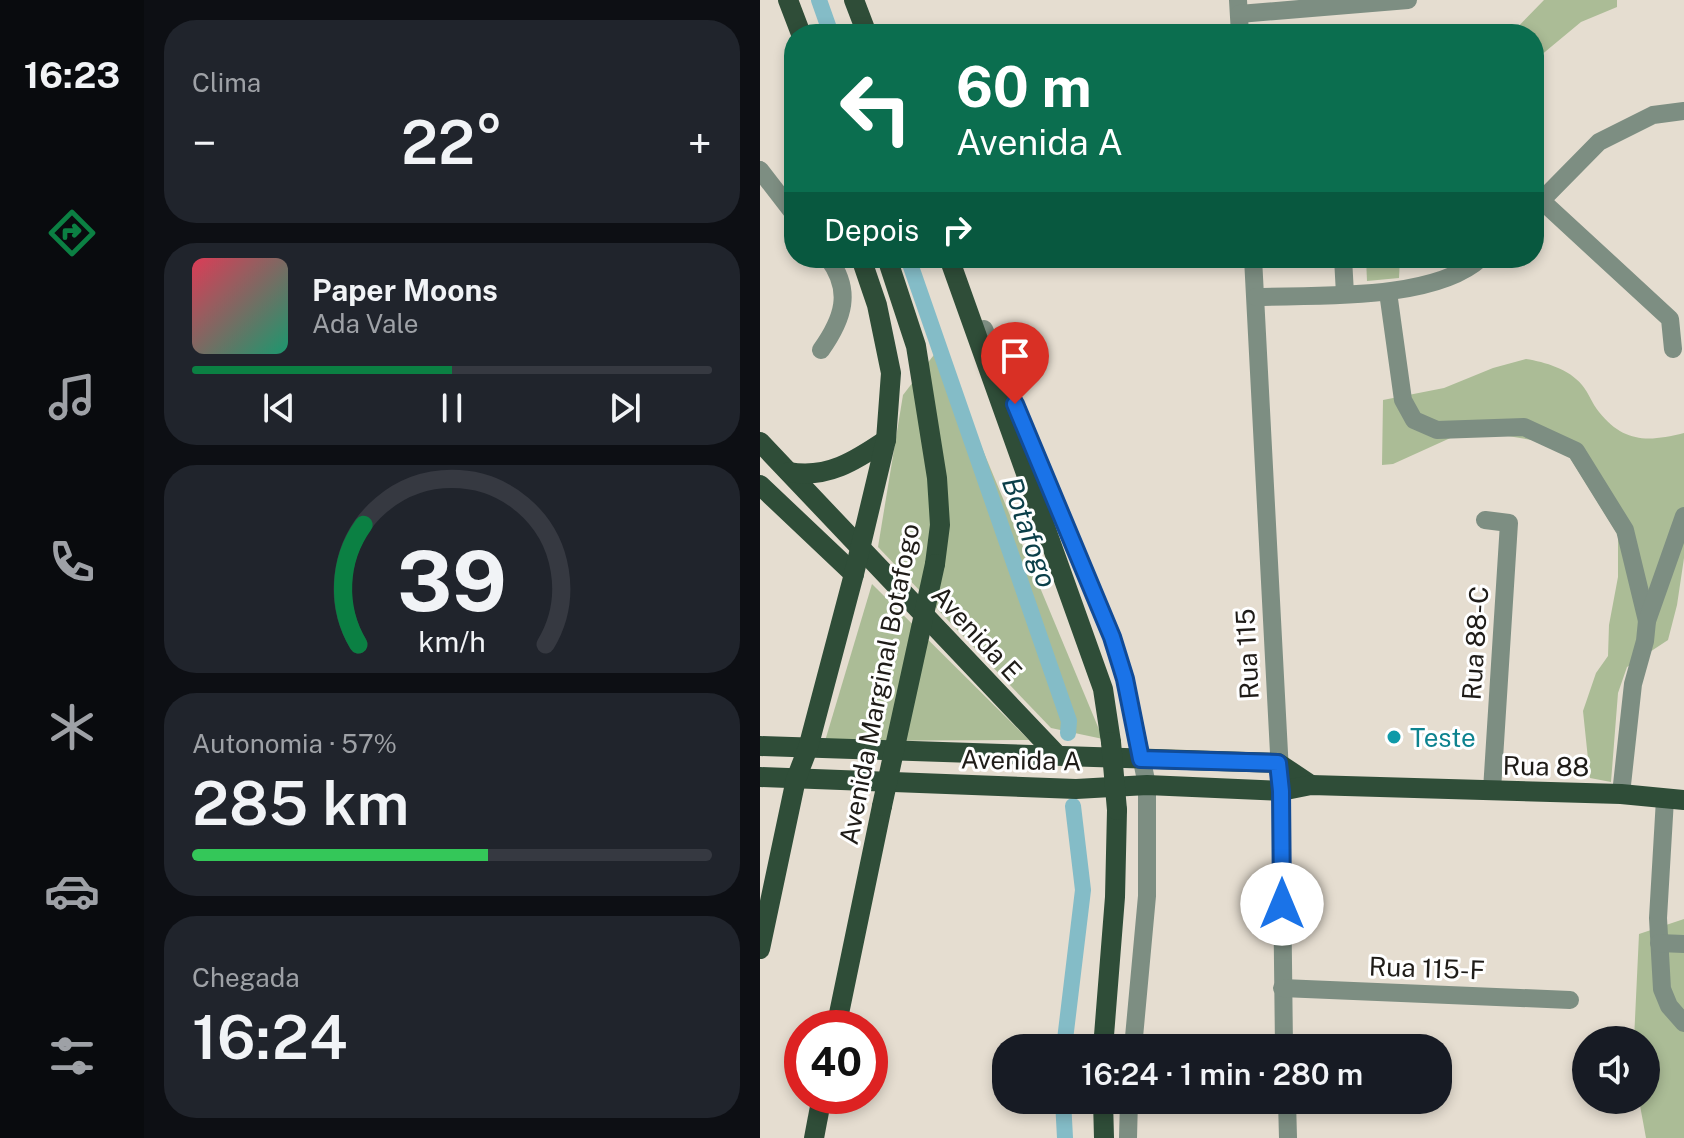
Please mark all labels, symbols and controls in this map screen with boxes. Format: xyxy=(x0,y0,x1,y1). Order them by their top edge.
text: 16:23 xyxy=(24,54,120,96)
text: 60 m xyxy=(956,54,1092,120)
icon: left xyxy=(824,56,928,160)
text: Clima xyxy=(192,67,261,98)
text: 22° xyxy=(401,107,503,178)
text: − xyxy=(192,117,216,169)
text: + xyxy=(688,117,712,169)
text: Avenida A xyxy=(956,121,1123,163)
icon: directions xyxy=(44,205,100,261)
icon: right xyxy=(935,208,979,252)
text: Depois xyxy=(824,212,919,248)
text: Paper Moons xyxy=(312,272,498,308)
text: Ada Vale xyxy=(312,308,418,339)
pin xyxy=(981,322,1049,404)
icon: arrive xyxy=(993,334,1037,378)
icon: music xyxy=(44,369,100,425)
icon: previous xyxy=(257,386,301,430)
icon: pause xyxy=(430,386,474,430)
icon: next xyxy=(603,386,647,430)
water label: Botafogo xyxy=(996,472,1064,592)
street label: Avenida Marginal Botafogo xyxy=(833,521,925,847)
text: 39 xyxy=(397,532,507,630)
icon: phone xyxy=(44,534,100,590)
street label: Avenida E xyxy=(925,579,1029,687)
street label: Rua 88-C xyxy=(1456,585,1494,701)
street label: Rua 115 xyxy=(1229,608,1265,700)
text: km/h xyxy=(418,625,486,658)
icon: climate xyxy=(44,699,100,755)
place label: Teste xyxy=(1410,722,1476,753)
text: Autonomia · 57% xyxy=(192,728,397,759)
marker: Teste xyxy=(1385,728,1403,746)
street label: Avenida A xyxy=(960,743,1082,777)
street label: Rua 88 xyxy=(1502,750,1590,782)
text: 285 km xyxy=(192,768,409,839)
position arrow xyxy=(1240,862,1324,946)
icon: car xyxy=(44,863,100,919)
street label: Rua 115-F xyxy=(1368,950,1486,986)
text: Chegada xyxy=(192,962,300,993)
text: 16:24 xyxy=(192,1002,348,1073)
speed limit sign: 40 xyxy=(784,1010,888,1114)
map controls xyxy=(1572,1026,1660,1114)
button: sound xyxy=(1572,1026,1660,1114)
icon: filters xyxy=(44,1028,100,1084)
text: 16:24 · 1 min · 280 m xyxy=(1081,1056,1363,1092)

